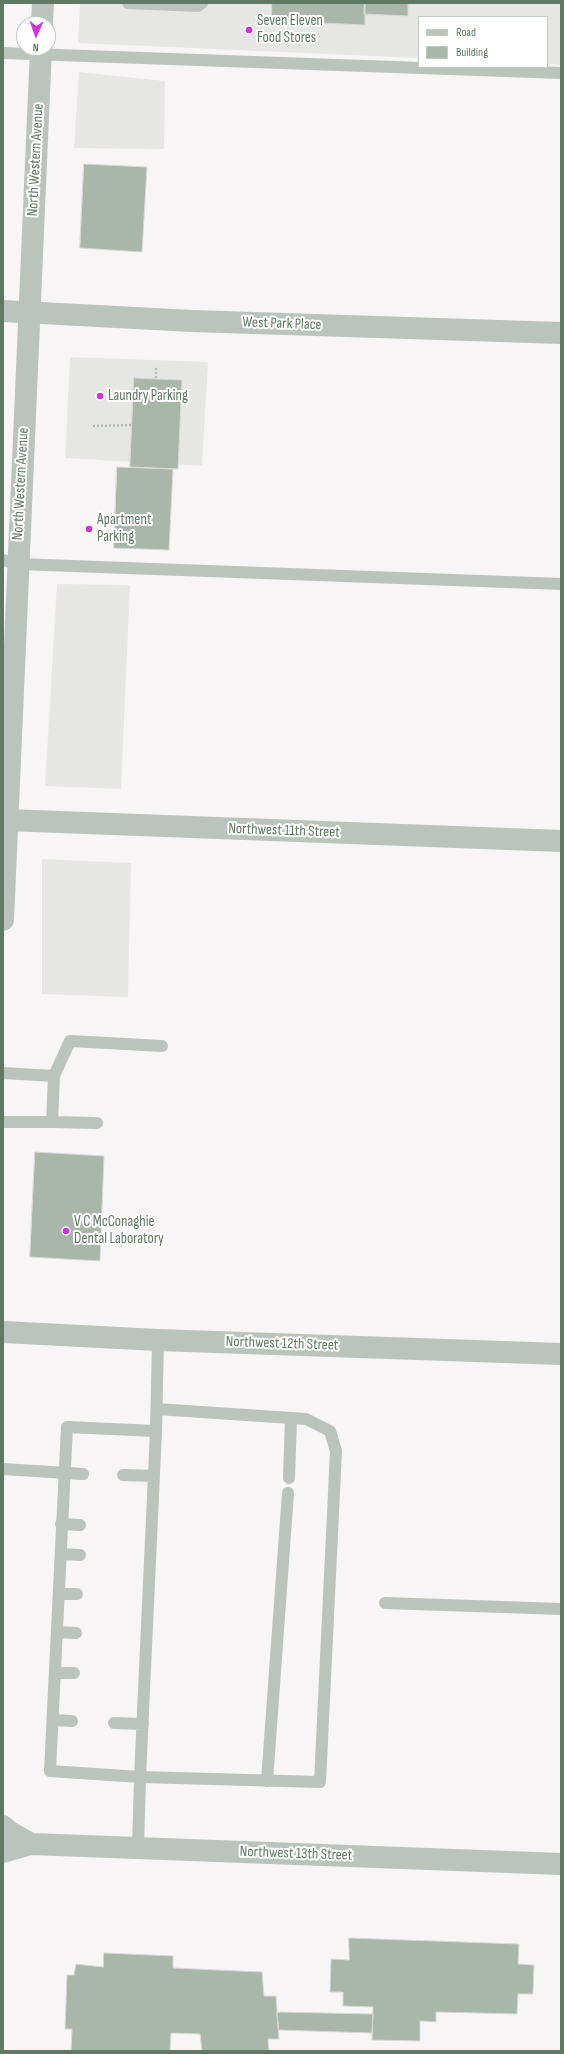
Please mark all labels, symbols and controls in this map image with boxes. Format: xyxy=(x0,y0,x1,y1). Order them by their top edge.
place label: Seven Eleven Food Stores xyxy=(257,12,323,47)
north arrow xyxy=(16,16,56,56)
legend xyxy=(418,16,548,68)
marker: Seven Eleven Food Stores xyxy=(244,25,254,35)
text: Road xyxy=(456,25,476,40)
text: N xyxy=(32,41,39,54)
text: Building xyxy=(456,45,488,60)
street label: North Western Avenue xyxy=(24,103,48,217)
street label: West Park Place xyxy=(242,314,322,334)
place label: Laundry Parking xyxy=(108,387,188,405)
marker: Laundry Parking xyxy=(95,391,105,401)
street label: North Western Avenue xyxy=(9,427,33,541)
place label: Apartment Parking xyxy=(97,511,151,546)
marker: Apartment Parking xyxy=(84,524,94,534)
street label: Northwest 11th Street xyxy=(228,820,340,842)
place label: V C McConaghie Dental Laboratory xyxy=(74,1213,164,1248)
marker: V C McConaghie Dental Laboratory xyxy=(61,1226,71,1236)
street label: Northwest 12th Street xyxy=(225,1333,339,1355)
street label: Northwest 13th Street xyxy=(239,1843,353,1865)

